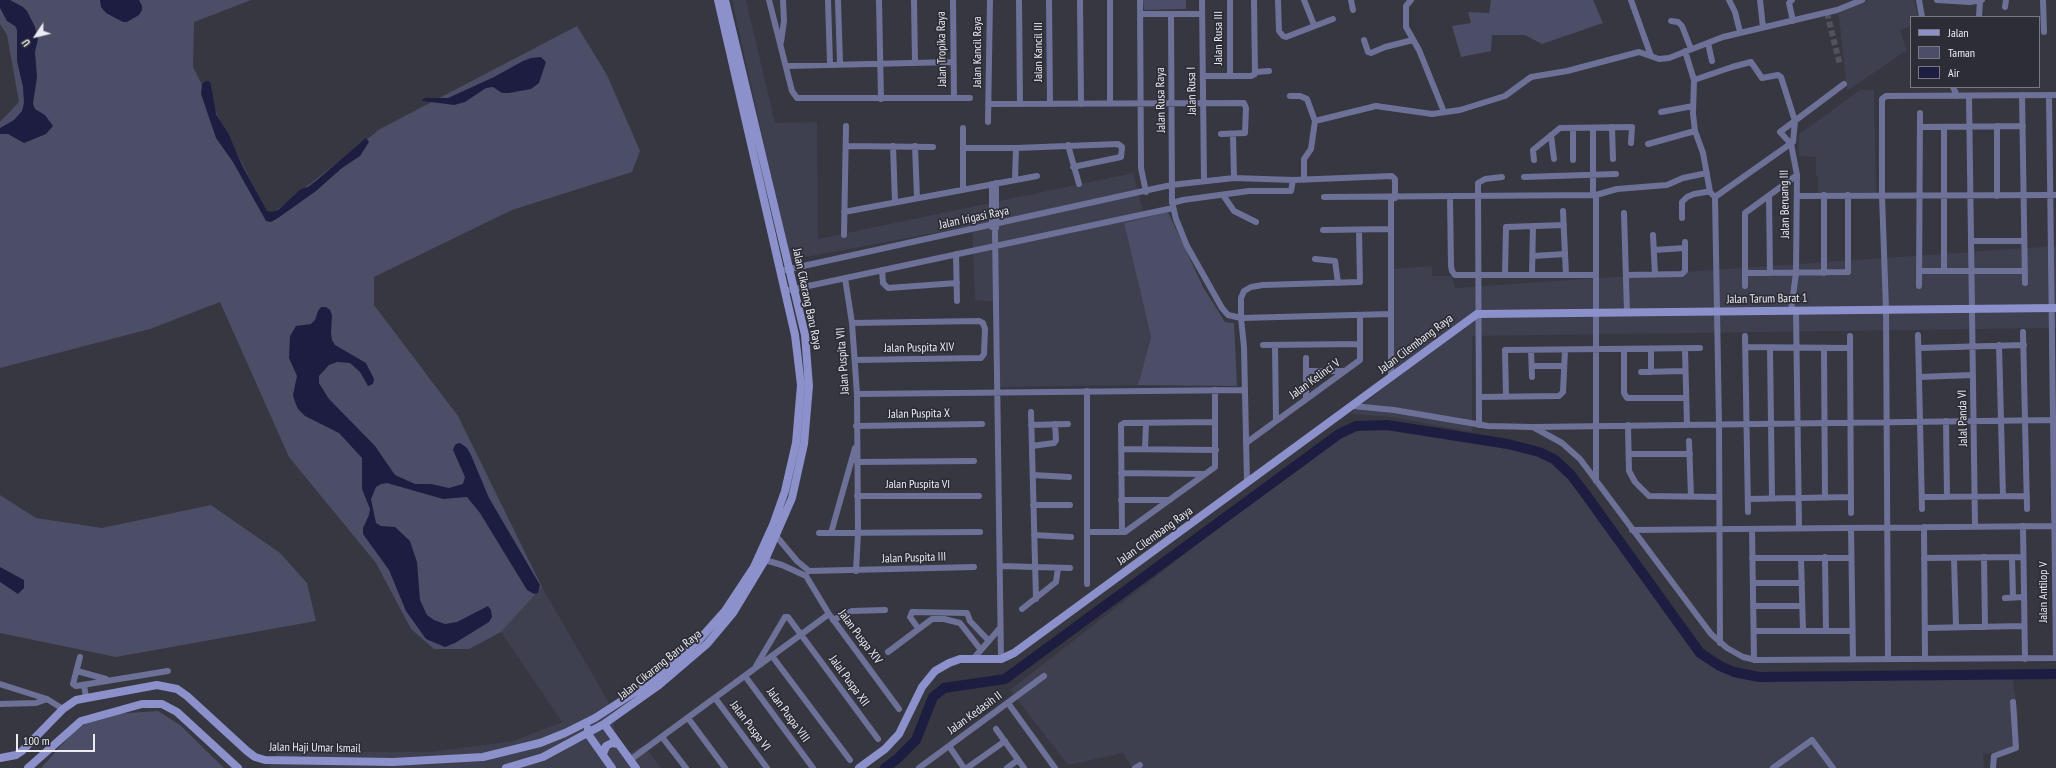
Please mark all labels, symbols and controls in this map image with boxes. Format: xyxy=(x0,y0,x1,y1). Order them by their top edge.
street label: Jalan Tropika Raya xyxy=(934,11,950,87)
street label: Jalan Rusa III xyxy=(1212,11,1226,65)
north arrow xyxy=(16,16,56,56)
legend xyxy=(1910,16,2040,88)
street label: Jalan Kancil Raya xyxy=(971,17,985,87)
street label: Jalan Kancil III xyxy=(1032,22,1046,82)
text: Jalan xyxy=(1948,25,1969,40)
text: U xyxy=(19,37,34,49)
text: Taman xyxy=(1948,45,1975,60)
text: Air xyxy=(1948,65,1960,80)
street label: Jalan Rusa Raya xyxy=(1153,67,1169,133)
street label: Jalan Rusa I xyxy=(1184,67,1200,115)
street label: Jalan Beruang III xyxy=(1777,170,1793,238)
street label: Jalan Irigasi Raya xyxy=(938,204,1010,232)
street label: Jalan Cikarang Baru Raya xyxy=(789,247,825,351)
street label: Jalan Tarum Barat 1 xyxy=(1726,291,1808,307)
street label: Jalan Cilembang Raya xyxy=(1376,311,1456,377)
street label: Jalan Puspita VII xyxy=(833,327,853,395)
street label: Jalan Puspita XIV xyxy=(884,340,954,356)
street label: Jalan Kelinci V xyxy=(1287,356,1343,402)
street label: Jalal Panda VI xyxy=(1955,390,1971,446)
street label: Jalan Puspita X xyxy=(888,406,950,422)
street label: Jalan Puspita VI xyxy=(886,478,950,492)
street label: Jalan Cilembang Raya xyxy=(1115,504,1195,568)
street label: Jalan Puspita III xyxy=(882,550,946,566)
street label: Jalan Antilop V xyxy=(2037,561,2051,623)
street label: Jalan Puspa XIV xyxy=(835,607,885,667)
street label: Jalan Cikarang Baru Raya xyxy=(615,627,705,703)
street label: Jalal Puspa XII xyxy=(826,653,872,709)
street label: Jalan Puspa VIII xyxy=(763,685,813,745)
street label: Jalan Kedasih II xyxy=(945,688,1005,738)
street label: Jalan Puspa VI xyxy=(727,698,773,754)
scale bar xyxy=(18,726,97,752)
text: 100 m xyxy=(23,733,50,748)
street label: Jalan Haji Umar Ismail xyxy=(269,740,361,756)

